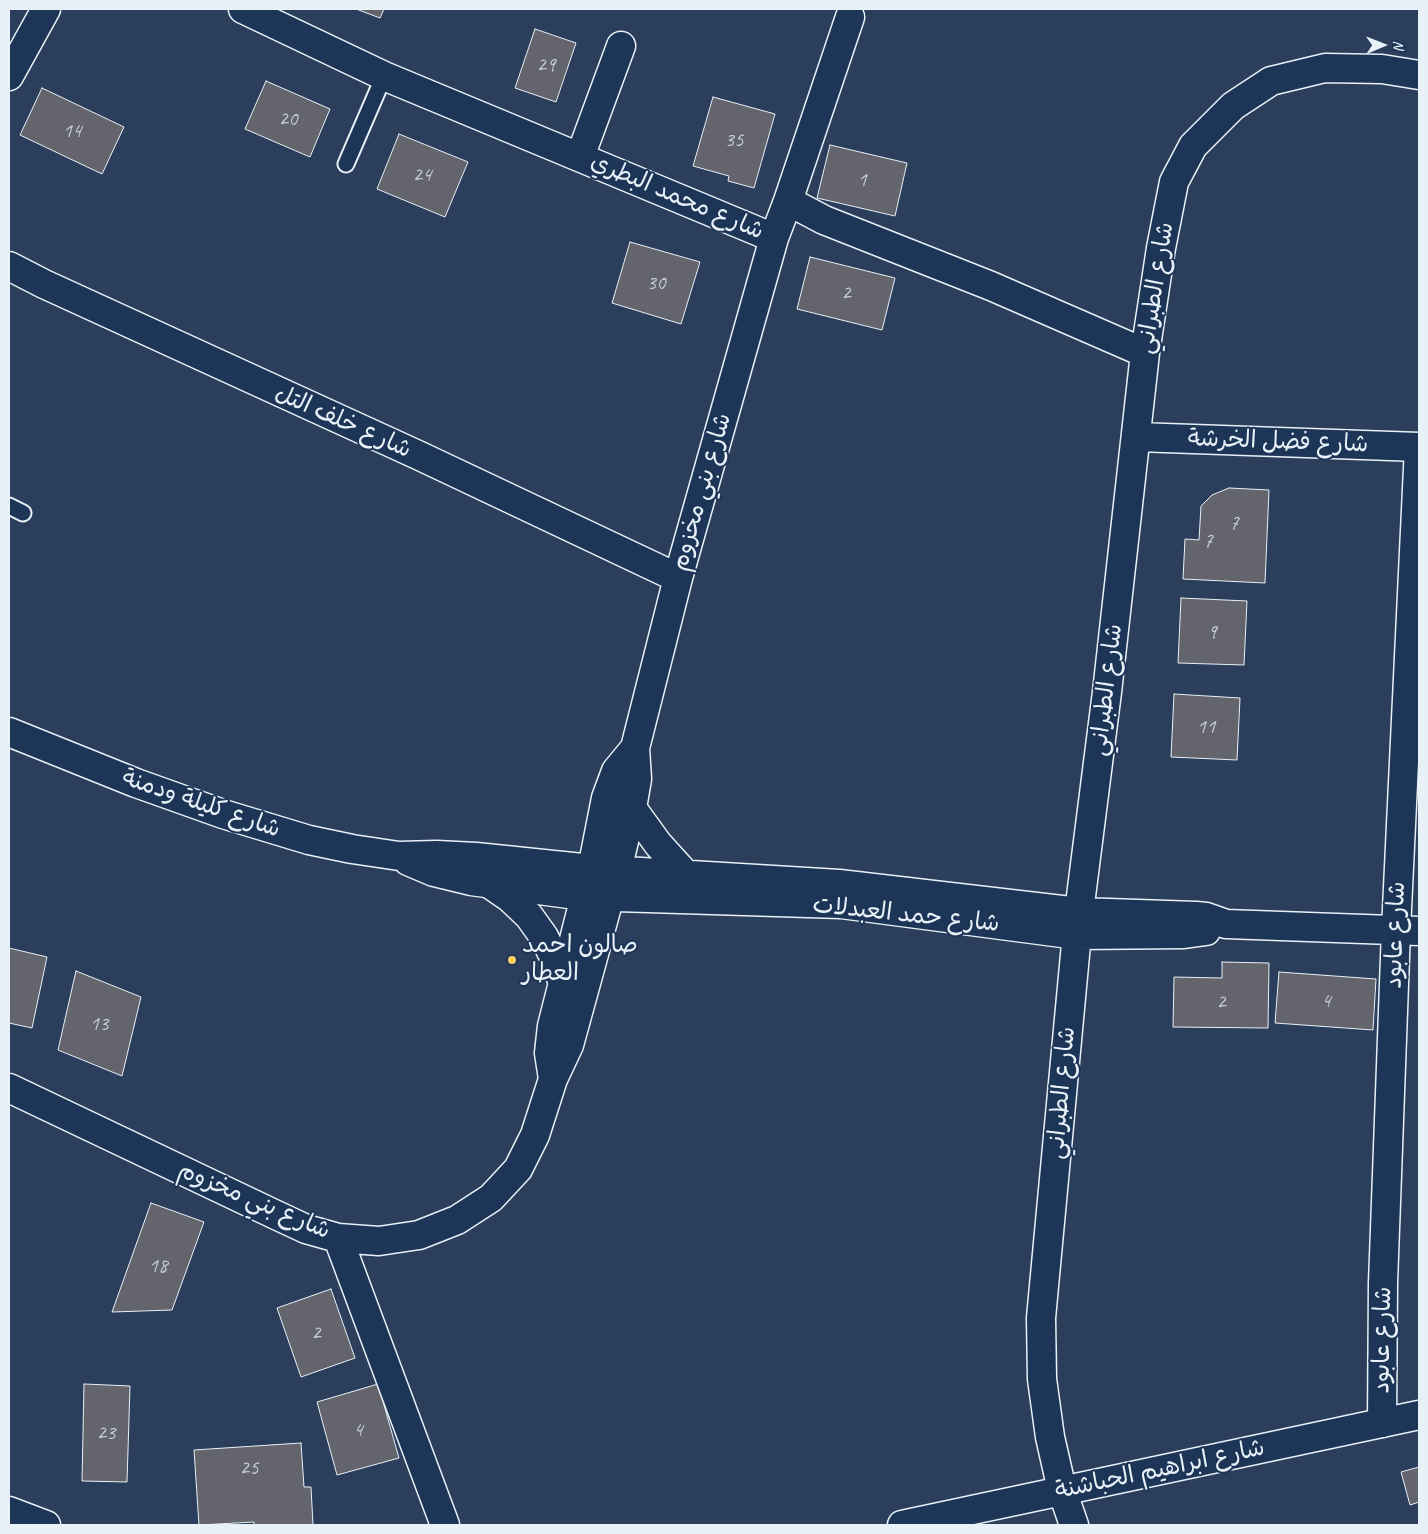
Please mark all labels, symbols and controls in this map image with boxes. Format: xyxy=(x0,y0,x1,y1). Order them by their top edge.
north arrow xyxy=(1358,20,1408,70)
text: N xyxy=(1390,40,1407,49)
house number: 29 xyxy=(537,52,555,78)
house number: 20 xyxy=(279,106,297,132)
house number: 14 xyxy=(63,118,81,144)
house number: 35 xyxy=(725,127,743,153)
street label: شارع محمد البطري xyxy=(586,148,768,246)
house number: 24 xyxy=(413,162,431,188)
house number: 1 xyxy=(857,167,867,193)
street label: شارع الطبراني xyxy=(1131,220,1181,356)
house number: 30 xyxy=(647,270,665,296)
house number: 2 xyxy=(841,280,851,306)
street label: شارع خلف التل xyxy=(270,379,416,465)
street label: شارع بني مخزوم xyxy=(666,410,738,574)
street label: شارع فضل الخرشة xyxy=(1187,424,1369,460)
house number: 7 xyxy=(1229,510,1239,536)
house number: 7 xyxy=(1203,528,1213,554)
house number: 9 xyxy=(1207,619,1217,645)
street label: شارع الطبراني xyxy=(1085,622,1129,758)
house number: 11 xyxy=(1197,714,1215,740)
street label: شارع كليلة ودمنة xyxy=(118,763,284,845)
street label: شارع عابود xyxy=(1380,881,1412,989)
street label: شارع حمد العبدلات xyxy=(811,891,1001,939)
place label: صالون احمد العطار xyxy=(522,932,638,988)
marker: صالون احمد العطار xyxy=(506,954,518,966)
house number: 4 xyxy=(1321,988,1331,1014)
house number: 2 xyxy=(1216,989,1226,1015)
house number: 13 xyxy=(90,1011,108,1037)
street label: شارع الطبراني xyxy=(1042,1025,1082,1161)
street label: شارع بني مخزوم xyxy=(174,1156,334,1246)
house number: 18 xyxy=(149,1253,167,1279)
street label: شارع عابود xyxy=(1368,1286,1398,1394)
house number: 2 xyxy=(311,1320,321,1346)
house number: 4 xyxy=(353,1417,363,1443)
house number: 23 xyxy=(97,1420,115,1446)
street label: شارع ابراهيم الحباشنة xyxy=(1053,1434,1267,1506)
house number: 25 xyxy=(240,1455,258,1481)

